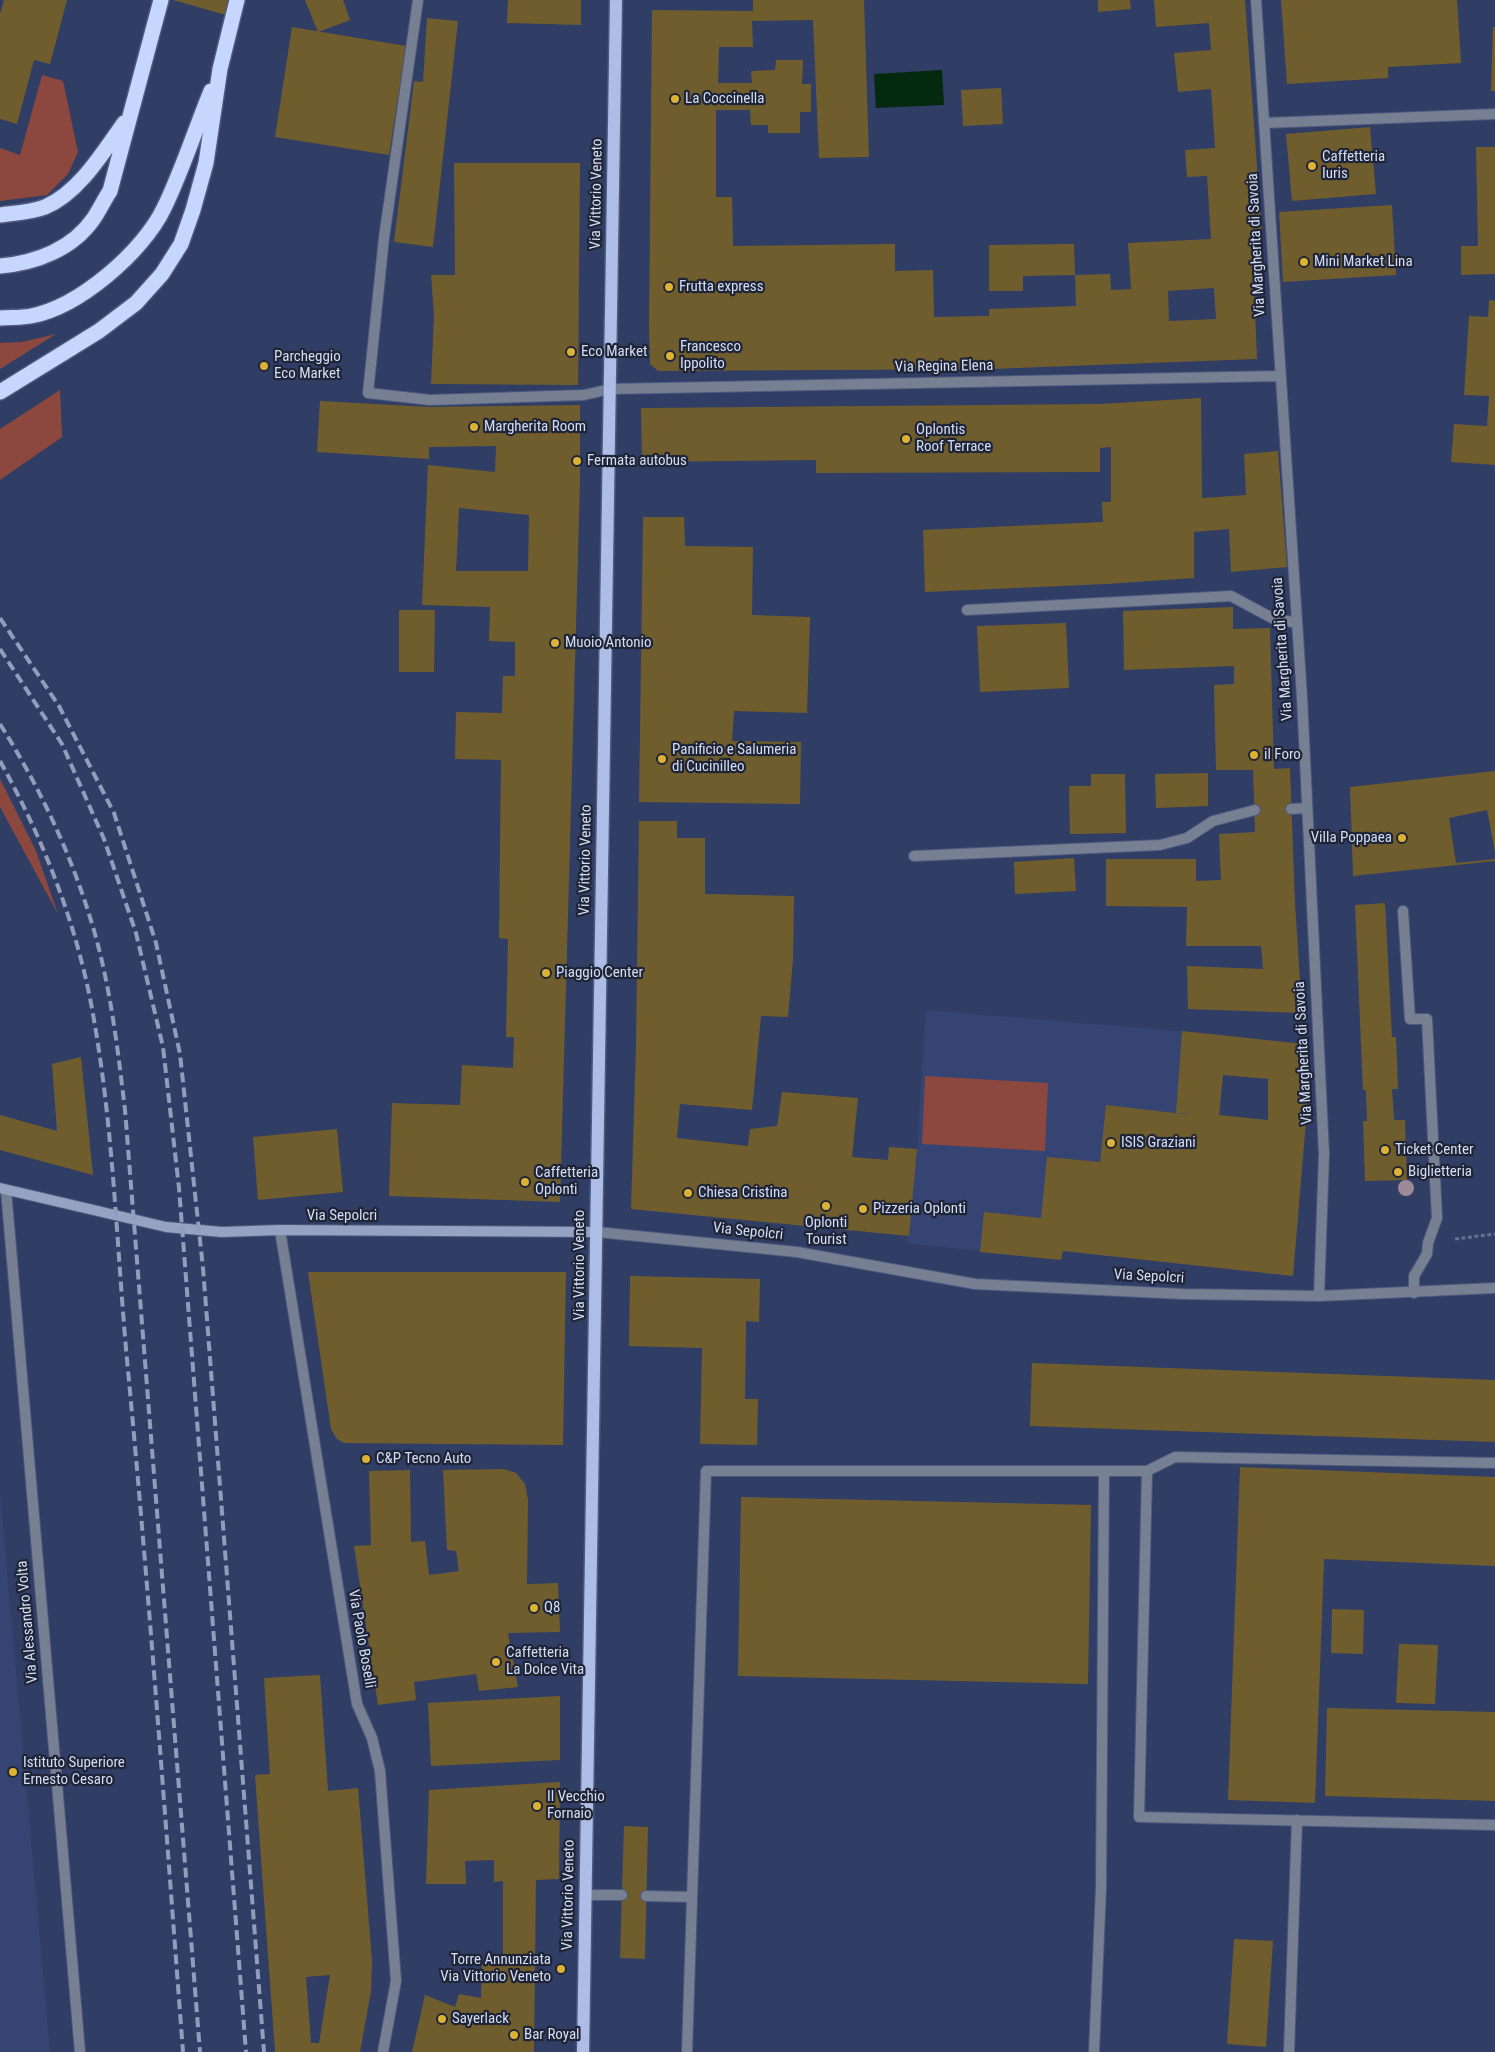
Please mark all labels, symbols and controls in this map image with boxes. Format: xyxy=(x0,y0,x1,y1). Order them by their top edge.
place label: La Coccinella xyxy=(685,90,764,108)
marker: La Coccinella xyxy=(669,93,681,105)
street label: Via Vittorio Veneto xyxy=(587,138,607,250)
place label: Caffetteria Iuris xyxy=(1322,148,1385,183)
marker: Caffetteria Iuris xyxy=(1306,160,1318,172)
street label: Via Margherita di Savoia xyxy=(1244,173,1270,317)
place label: Mini Market Lina xyxy=(1314,253,1413,271)
marker: Mini Market Lina xyxy=(1298,256,1310,268)
place label: Frutta express xyxy=(679,278,764,296)
marker: Frutta express xyxy=(663,281,675,293)
place label: Francesco Ippolito xyxy=(680,338,741,373)
place label: Eco Market xyxy=(581,343,647,361)
marker: Eco Market xyxy=(565,346,577,358)
place label: Parcheggio Eco Market xyxy=(274,348,341,383)
marker: Francesco Ippolito xyxy=(664,350,676,362)
street label: Via Regina Elena xyxy=(895,357,993,377)
marker: Parcheggio Eco Market xyxy=(258,360,270,372)
place label: Margherita Room xyxy=(484,418,586,436)
marker: Margherita Room xyxy=(468,421,480,433)
place label: Oplontis Roof Terrace xyxy=(916,421,991,456)
marker: Oplontis Roof Terrace xyxy=(900,433,912,445)
place label: Fermata autobus xyxy=(587,452,687,470)
marker: Fermata autobus xyxy=(571,455,583,467)
street label: Via Margherita di Savoia xyxy=(1269,577,1297,721)
place label: Muoio Antonio xyxy=(565,634,651,652)
marker: Muoio Antonio xyxy=(549,637,561,649)
place label: Panificio e Salumeria di Cucinilleo xyxy=(672,741,796,776)
place label: il Foro xyxy=(1264,746,1301,764)
marker: il Foro xyxy=(1248,749,1260,761)
marker: Panificio e Salumeria di Cucinilleo xyxy=(656,753,668,765)
street label: Via Vittorio Veneto xyxy=(576,804,596,916)
place label: Villa Poppaea xyxy=(1311,829,1392,847)
marker: Villa Poppaea xyxy=(1396,832,1408,844)
place label: Piaggio Center xyxy=(556,964,643,982)
marker: Piaggio Center xyxy=(540,967,552,979)
street label: Via Margherita di Savoia xyxy=(1291,981,1317,1125)
place label: ISIS Graziani xyxy=(1121,1134,1196,1152)
marker: ISIS Graziani xyxy=(1105,1137,1117,1149)
place label: Ticket Center xyxy=(1395,1141,1474,1159)
marker: Ticket Center xyxy=(1379,1144,1391,1156)
place label: Biglietteria xyxy=(1408,1163,1472,1181)
place label: Caffetteria Oplonti xyxy=(535,1164,598,1199)
marker: Biglietteria xyxy=(1392,1166,1404,1178)
marker: Caffetteria Oplonti xyxy=(519,1176,531,1188)
place label: Chiesa Cristina xyxy=(698,1184,787,1202)
marker: Chiesa Cristina xyxy=(682,1187,694,1199)
marker: Oplonti Tourist xyxy=(820,1200,832,1212)
place label: Pizzeria Oplonti xyxy=(873,1200,966,1218)
marker: Pizzeria Oplonti xyxy=(857,1203,869,1215)
street label: Via Sepolcri xyxy=(307,1207,377,1225)
street label: Via Vittorio Veneto xyxy=(571,1210,589,1320)
place label: Oplonti Tourist xyxy=(805,1214,847,1249)
street label: Via Sepolcri xyxy=(712,1219,784,1245)
street label: Via Sepolcri xyxy=(1113,1266,1185,1288)
place label: C&P Tecno Auto xyxy=(376,1450,471,1468)
marker: C&P Tecno Auto xyxy=(360,1453,372,1465)
street label: Via Alessandro Volta xyxy=(14,1560,42,1684)
street label: Via Paolo Boselli xyxy=(343,1588,379,1690)
place label: Q8 xyxy=(544,1599,560,1617)
marker: Q8 xyxy=(528,1602,540,1614)
place label: Caffetteria La Dolce Vita xyxy=(506,1644,584,1679)
marker: Caffetteria La Dolce Vita xyxy=(490,1656,502,1668)
place label: Istituto Superiore Ernesto Cesaro xyxy=(23,1754,125,1789)
marker: Istituto Superiore Ernesto Cesaro xyxy=(7,1766,19,1778)
place label: Il Vecchio Fornaio xyxy=(547,1788,605,1823)
marker: Il Vecchio Fornaio xyxy=(531,1800,543,1812)
street label: Via Vittorio Veneto xyxy=(559,1839,579,1951)
place label: Torre Annunziata Via Vittorio Veneto xyxy=(440,1951,551,1986)
marker: Torre Annunziata Via Vittorio Veneto xyxy=(555,1963,567,1975)
place label: Sayerlack xyxy=(452,2010,509,2028)
marker: Sayerlack xyxy=(436,2013,448,2025)
place label: Bar Royal xyxy=(524,2026,580,2044)
marker: Bar Royal xyxy=(508,2029,520,2041)

